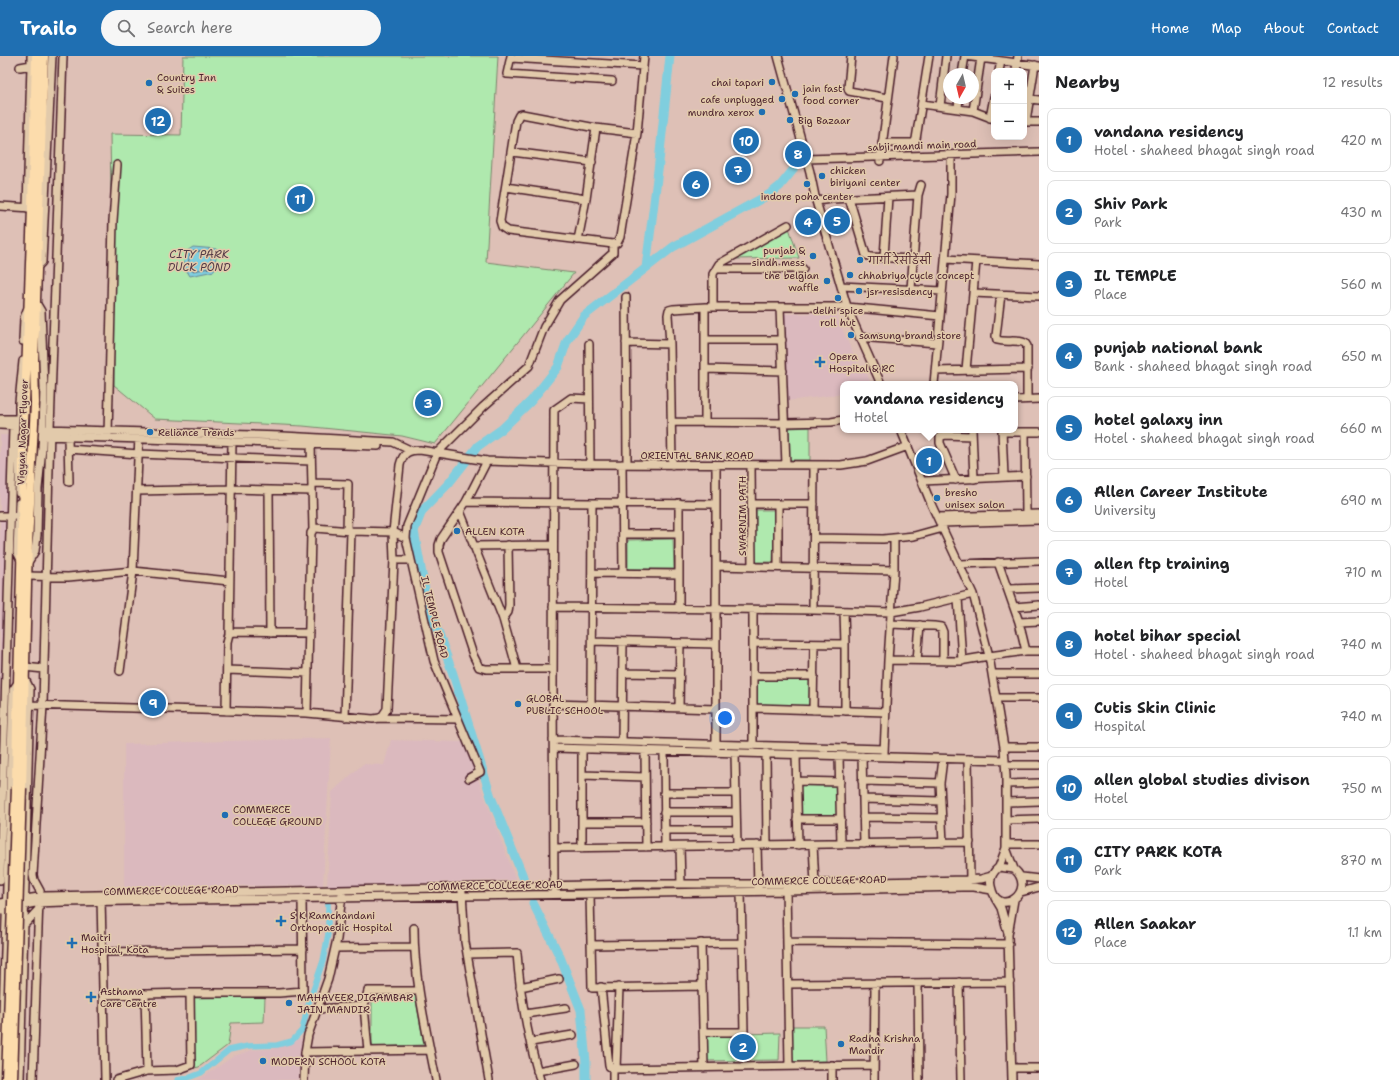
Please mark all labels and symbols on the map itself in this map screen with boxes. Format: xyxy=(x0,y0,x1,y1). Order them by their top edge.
north arrow xyxy=(943,68,979,104)
place label: Country Inn & Suites xyxy=(157,71,216,96)
place label: chai tapari xyxy=(711,76,764,89)
marker: chai tapari xyxy=(767,77,777,87)
marker: Country Inn & Suites xyxy=(144,78,154,88)
place label: jain fast food corner xyxy=(802,82,860,107)
marker: jain fast food corner xyxy=(790,89,800,99)
place label: cafe unplugged xyxy=(701,93,775,106)
marker: cafe unplugged xyxy=(777,94,787,104)
pin: 12 xyxy=(145,106,171,136)
place label: mundra xerox xyxy=(688,106,754,119)
marker: mundra xerox xyxy=(757,107,767,117)
place label: Big Bazaar xyxy=(798,114,851,127)
marker: Big Bazaar xyxy=(785,115,795,125)
pin: 10 xyxy=(733,126,759,156)
street label: sabji mandi main road xyxy=(867,137,977,154)
pin: 8 xyxy=(785,139,811,169)
pin: 7 xyxy=(725,155,751,185)
place label: chicken biriyani center xyxy=(830,164,901,189)
pin: 6 xyxy=(683,169,709,199)
marker: chicken biriyani center xyxy=(817,171,827,181)
marker: indore poha center xyxy=(802,179,812,189)
pin: 11 xyxy=(287,184,313,214)
place label: indore poha center xyxy=(761,190,853,203)
pin: 5 xyxy=(824,206,850,236)
pin: 4 xyxy=(795,207,821,237)
place label: punjab & sindh mess xyxy=(752,244,806,269)
water label: CITY PARK DUCK POND xyxy=(168,247,231,275)
marker: punjab & sindh mess xyxy=(808,251,818,261)
place label: गार्गी रेसीडेंसी xyxy=(867,252,932,267)
marker: गार्गी रेसीडेंसी xyxy=(855,255,865,265)
place label: the belgian waffle xyxy=(764,269,819,294)
place label: chhabriya cycle concept xyxy=(858,269,974,282)
marker: chhabriya cycle concept xyxy=(845,270,855,280)
marker: the belgian waffle xyxy=(822,276,832,286)
place label: jsr resisdency xyxy=(866,285,933,298)
marker: jsr resisdency xyxy=(854,286,864,296)
marker: delhi spice roll hut xyxy=(833,293,843,303)
place label: delhi spice roll hut xyxy=(813,304,864,329)
place label: samsung brand store xyxy=(859,329,961,342)
marker: samsung brand store xyxy=(846,330,856,340)
place label: Opera Hospital & RC xyxy=(829,350,895,375)
marker: Opera Hospital & RC xyxy=(814,356,826,368)
street label: Vigyan Nagar Flyover xyxy=(14,379,31,485)
pin: 3 xyxy=(415,388,441,418)
place label: Reliance Trends xyxy=(158,426,234,439)
marker: Reliance Trends xyxy=(145,427,155,437)
pin: 1 xyxy=(916,446,942,476)
street label: ORIENTAL BANK ROAD xyxy=(641,449,754,462)
street label: SWARNIM PATH xyxy=(736,476,749,556)
place label: bresho unisex salon xyxy=(945,486,1005,511)
marker: bresho unisex salon xyxy=(932,493,942,503)
place label: ALLEN KOTA xyxy=(465,525,525,538)
marker: ALLEN KOTA xyxy=(452,526,462,536)
street label: IL TEMPLE ROAD xyxy=(418,575,451,660)
pin: 9 xyxy=(140,688,166,718)
place label: GLOBAL PUBLIC SCHOOL xyxy=(526,692,604,717)
marker: GLOBAL PUBLIC SCHOOL xyxy=(513,699,523,709)
your location xyxy=(715,708,735,728)
place label: COMMERCE COLLEGE GROUND xyxy=(233,803,322,828)
marker: COMMERCE COLLEGE GROUND xyxy=(220,810,230,820)
street label: COMMERCE COLLEGE ROAD xyxy=(751,873,887,888)
street label: COMMERCE COLLEGE ROAD xyxy=(427,878,563,893)
street label: COMMERCE COLLEGE ROAD xyxy=(103,883,239,898)
place label: S K Ramchandani Orthopaedic Hospital xyxy=(290,909,392,934)
marker: S K Ramchandani Orthopaedic Hospital xyxy=(275,915,287,927)
place label: Maitri Hospital, Kota xyxy=(81,931,150,956)
marker: Maitri Hospital, Kota xyxy=(66,937,78,949)
place label: Asthama Care Centre xyxy=(100,985,157,1010)
marker: Asthama Care Centre xyxy=(85,991,97,1003)
place label: MAHAVEER DIGAMBAR JAIN MANDIR xyxy=(297,991,413,1016)
marker: MAHAVEER DIGAMBAR JAIN MANDIR xyxy=(284,998,294,1008)
pin: 2 xyxy=(730,1032,756,1062)
place label: Radha Krishna Mandir xyxy=(849,1032,921,1057)
marker: Radha Krishna Mandir xyxy=(836,1039,846,1049)
place label: MODERN SCHOOL KOTA xyxy=(271,1055,386,1068)
marker: MODERN SCHOOL KOTA xyxy=(258,1056,268,1066)

